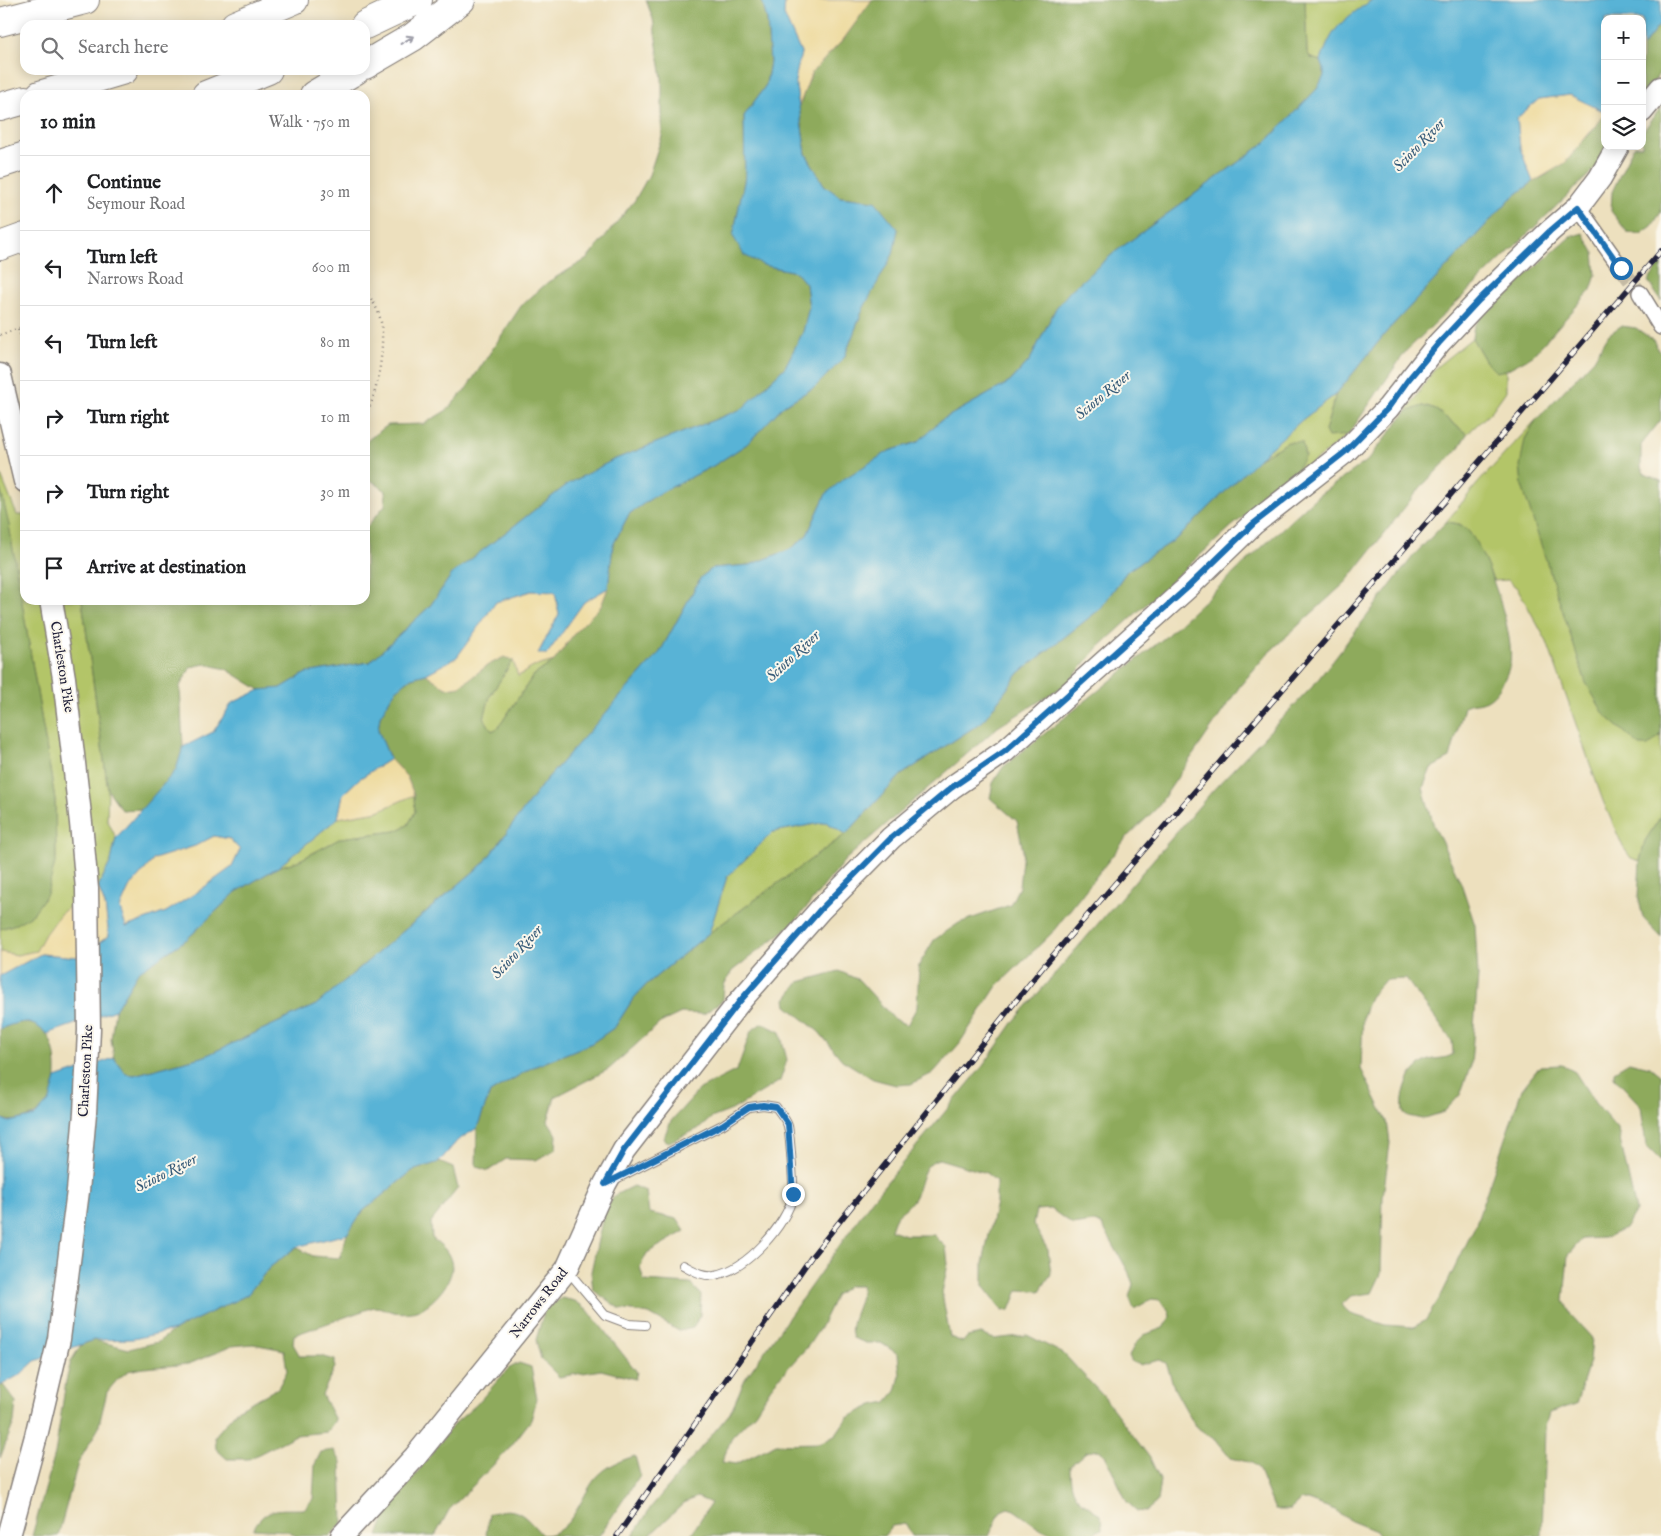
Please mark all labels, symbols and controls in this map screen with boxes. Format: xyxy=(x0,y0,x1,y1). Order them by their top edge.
map controls xyxy=(1601,15,1646,150)
button: + xyxy=(1601,15,1646,60)
search box xyxy=(20,20,370,75)
icon: search xyxy=(38,34,66,62)
one-way arrow xyxy=(399,34,413,44)
text: Search here xyxy=(78,36,169,60)
button: − xyxy=(1601,60,1646,105)
button: layers xyxy=(1601,105,1646,150)
text: 10 min xyxy=(40,109,96,136)
text: Walk · 750 m xyxy=(268,113,350,133)
water label: Scioto River xyxy=(1389,114,1450,176)
text: Continue xyxy=(87,171,161,195)
icon: ahead xyxy=(40,179,68,207)
text: 30 m xyxy=(320,183,350,203)
text: Seymour Road xyxy=(87,195,185,215)
text: Turn left xyxy=(87,246,158,270)
icon: left xyxy=(40,254,68,282)
route start xyxy=(1610,257,1633,280)
text: 600 m xyxy=(312,258,350,278)
text: Narrows Road xyxy=(87,270,183,290)
icon: left xyxy=(40,329,68,357)
text: Turn left xyxy=(87,331,158,355)
text: 80 m xyxy=(320,333,350,353)
water label: Scioto River xyxy=(1071,366,1135,424)
icon: right xyxy=(40,404,68,432)
text: Turn right xyxy=(87,406,169,430)
text: 10 m xyxy=(320,408,350,428)
icon: right xyxy=(40,479,68,507)
text: Turn right xyxy=(87,481,169,505)
text: 30 m xyxy=(320,483,350,503)
icon: arrive xyxy=(40,554,68,582)
text: Arrive at destination xyxy=(87,556,246,580)
street label: Charleston Pike xyxy=(46,620,78,715)
water label: Scioto River xyxy=(762,626,825,686)
water label: Scioto River xyxy=(487,920,547,983)
street label: Charleston Pike xyxy=(75,1024,97,1118)
water label: Scioto River xyxy=(132,1149,201,1197)
route end xyxy=(782,1183,805,1206)
street label: Narrows Road xyxy=(506,1264,572,1342)

